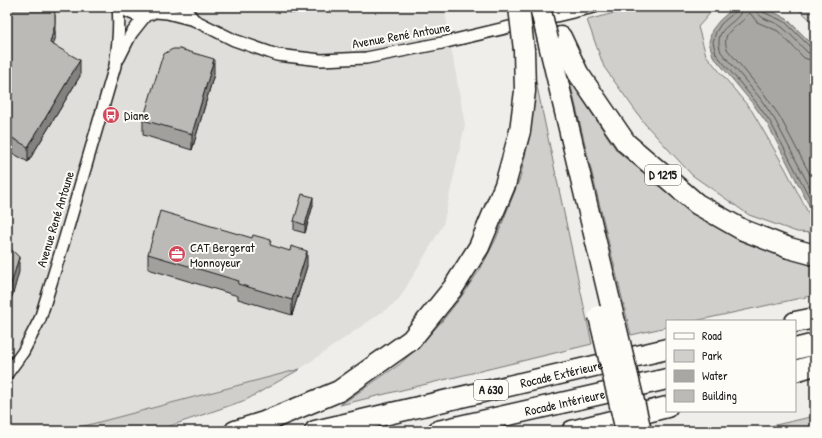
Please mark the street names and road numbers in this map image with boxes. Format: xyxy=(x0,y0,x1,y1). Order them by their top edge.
street label: Avenue René Antoune xyxy=(351,18,451,52)
road number: D 1215 xyxy=(645,165,681,185)
street label: Avenue René Antoune xyxy=(32,169,78,269)
street label: Rocade Extérieure xyxy=(518,355,605,392)
road number: A 630 xyxy=(474,380,508,400)
street label: Rocade Intérieure xyxy=(523,384,607,420)

